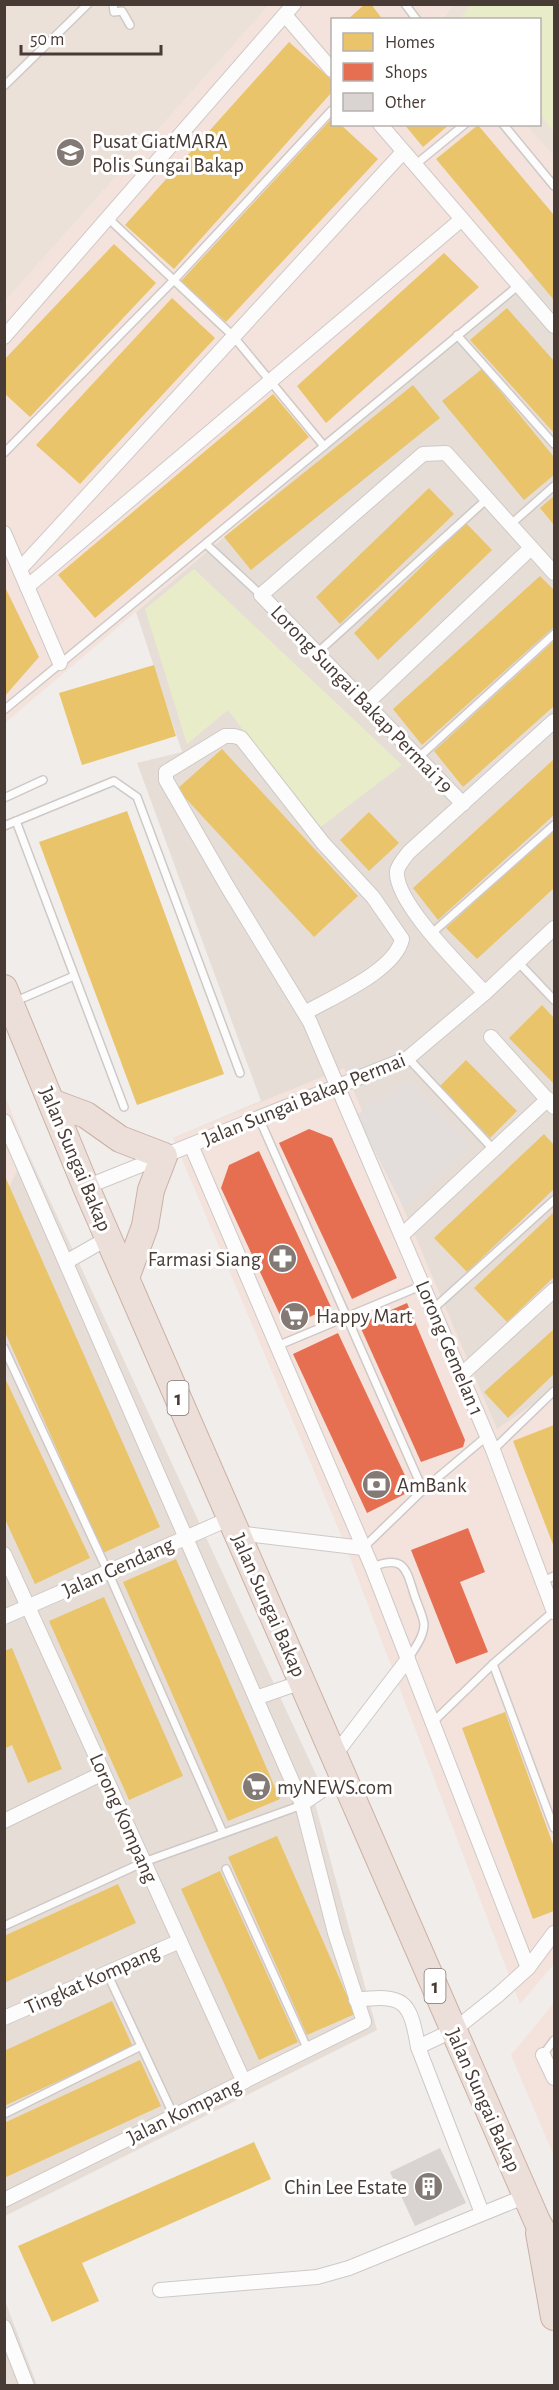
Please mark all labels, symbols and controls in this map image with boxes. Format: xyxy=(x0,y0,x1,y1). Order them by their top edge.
scale bar xyxy=(21,18,160,56)
legend xyxy=(331,18,541,126)
text: 50 m xyxy=(30,31,64,49)
text: Homes xyxy=(385,34,435,52)
text: Shops xyxy=(385,64,427,82)
text: Other xyxy=(385,94,426,112)
place label: Pusat GiatMARA Polis Sungai Bakap xyxy=(92,131,244,176)
school or university icon: Pusat GiatMARA Polis Sungai Bakap xyxy=(55,137,87,169)
street label: Lorong Sungai Bakap Permai 19 xyxy=(267,601,457,797)
street label: Jalan Sungai Bakap Permai xyxy=(200,1049,408,1150)
street label: Jalan Sungai Bakap xyxy=(36,1084,115,1235)
pharmacy icon: Farmasi Siang xyxy=(266,1243,298,1275)
place label: Farmasi Siang xyxy=(148,1249,262,1270)
street label: Lorong Gemelan 1 xyxy=(412,1278,487,1419)
supermarket icon: Happy Mart xyxy=(279,1300,311,1332)
place label: Happy Mart xyxy=(316,1306,413,1327)
road number: 1 xyxy=(168,1381,188,1415)
bank icon: AmBank xyxy=(360,1469,392,1501)
place label: AmBank xyxy=(397,1475,467,1496)
street label: Jalan Sungai Bakap xyxy=(227,1530,310,1680)
street label: Jalan Gendang xyxy=(60,1533,177,1601)
street label: Lorong Kompang xyxy=(86,1750,162,1887)
supermarket icon: myNEWS.com xyxy=(240,1771,272,1803)
place label: myNEWS.com xyxy=(277,1777,393,1798)
street label: Tingkat Kompang xyxy=(22,1940,163,2018)
road number: 1 xyxy=(424,1969,446,2003)
street label: Jalan Sungai Bakap xyxy=(442,2025,525,2175)
street label: Jalan Kompang xyxy=(124,2075,245,2148)
building icon: Chin Lee Estate xyxy=(412,2171,444,2203)
place label: Chin Lee Estate xyxy=(284,2177,407,2198)

